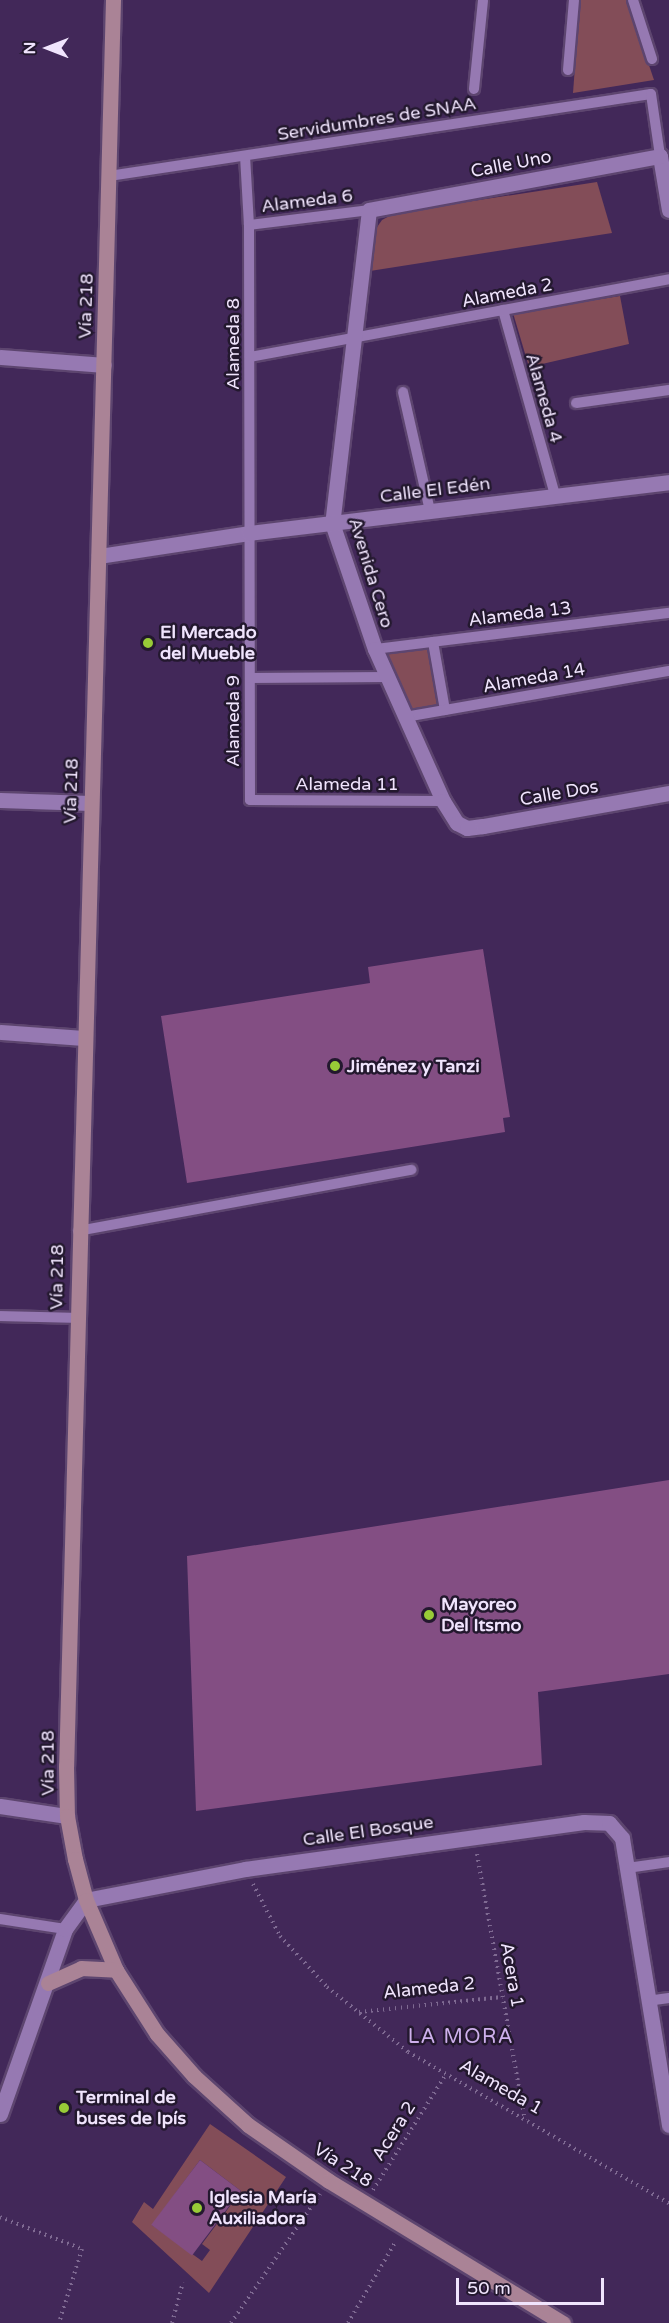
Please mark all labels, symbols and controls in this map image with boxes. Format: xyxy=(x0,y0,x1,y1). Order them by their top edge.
north arrow xyxy=(18,18,78,78)
text: N xyxy=(20,42,40,54)
street label: Servidumbres de SNAA xyxy=(276,93,478,145)
street label: Calle Uno xyxy=(469,146,553,182)
street label: Alameda 6 xyxy=(260,185,354,217)
street label: Vía 218 xyxy=(74,273,98,339)
street label: Alameda 2 xyxy=(460,274,554,312)
street label: Alameda 8 xyxy=(222,298,244,390)
street label: Alameda 4 xyxy=(521,351,567,445)
street label: Calle El Edén xyxy=(379,473,491,507)
street label: Avenida Cero xyxy=(344,515,398,631)
street label: Alameda 13 xyxy=(467,597,573,631)
place label: El Mercado del Mueble xyxy=(160,622,257,664)
marker: El Mercado del Mueble xyxy=(141,636,155,650)
street label: Alameda 14 xyxy=(481,658,587,698)
street label: Alameda 9 xyxy=(222,675,244,767)
street label: Vía 218 xyxy=(59,758,83,824)
street label: Alameda 11 xyxy=(295,773,399,795)
street label: Calle Dos xyxy=(518,775,600,811)
place label: Jiménez y Tanzi xyxy=(347,1055,480,1077)
marker: Jiménez y Tanzi xyxy=(328,1059,342,1073)
street label: Vía 218 xyxy=(46,1244,68,1310)
place label: Mayoreo Del Itsmo xyxy=(441,1594,521,1636)
marker: Mayoreo Del Itsmo xyxy=(422,1608,436,1622)
street label: Vía 218 xyxy=(37,1730,59,1796)
street label: Calle El Bosque xyxy=(301,1811,435,1851)
street label: Acera 1 xyxy=(496,1941,528,2009)
street label: Alameda 2 xyxy=(382,1972,476,2004)
district label: LA MORA xyxy=(408,2025,514,2049)
street label: Alameda 1 xyxy=(456,2055,546,2119)
place label: Terminal de buses de Ipís xyxy=(76,2087,186,2130)
street label: Acera 2 xyxy=(367,2097,421,2165)
marker: Terminal de buses de Ipís xyxy=(57,2101,71,2115)
street label: Vía 218 xyxy=(310,2138,376,2192)
place label: Iglesia María Auxiliadora xyxy=(209,2187,317,2230)
marker: Iglesia María Auxiliadora xyxy=(190,2201,204,2215)
scale bar xyxy=(459,2266,608,2304)
text: 50 m xyxy=(467,2277,511,2299)

